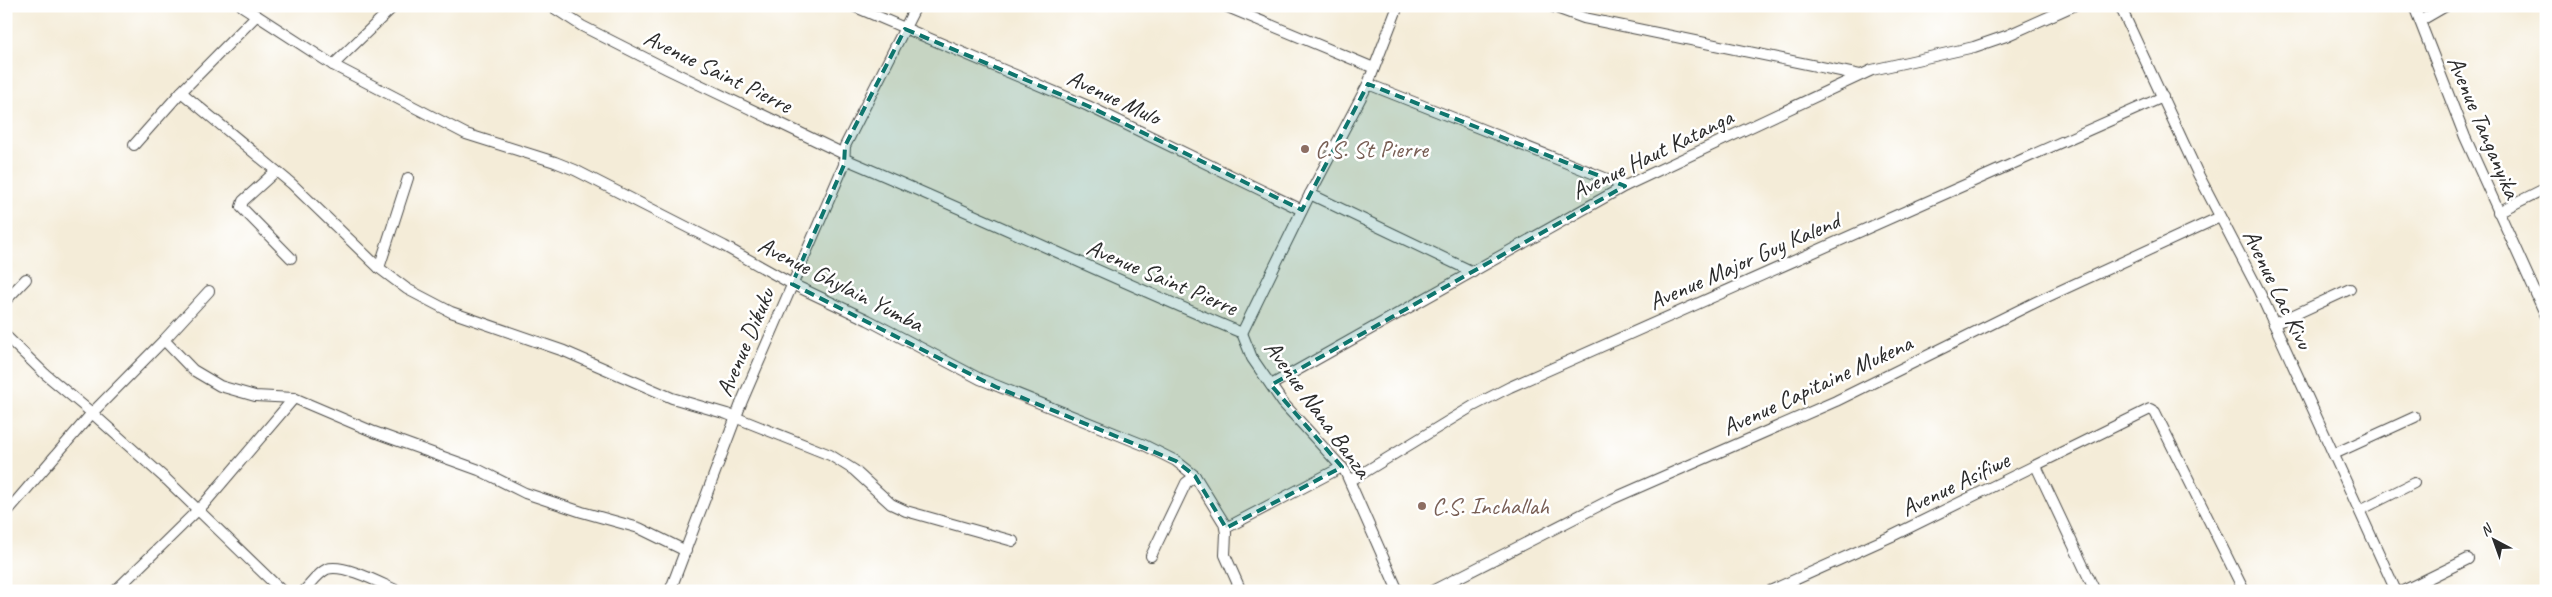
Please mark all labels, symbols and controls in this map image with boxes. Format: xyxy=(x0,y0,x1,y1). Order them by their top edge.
street label: Avenue Saint Pierre xyxy=(639,22,799,121)
street label: Avenue Tanganyika xyxy=(2441,51,2528,204)
street label: Avenue Mulo xyxy=(1063,62,1168,133)
street label: Avenue Haut Katanga xyxy=(1566,101,1739,206)
place label: C.S. St Pierre xyxy=(1315,134,1430,164)
marker: C.S. St Pierre xyxy=(1299,143,1311,155)
street label: Avenue Major Guy Kalend xyxy=(1644,204,1847,317)
street label: Avenue Lac Kivu xyxy=(2236,224,2321,356)
street label: Avenue Ghylain Yumba xyxy=(753,229,930,339)
street label: Avenue Saint Pierre xyxy=(1082,232,1244,323)
street label: Avenue Dikuku xyxy=(709,281,782,401)
street label: Avenue Capitaine Mukena xyxy=(1717,327,1918,442)
street label: Avenue Nana Banza xyxy=(1258,334,1379,485)
street label: Avenue Asifiwe xyxy=(1896,444,2016,523)
place label: C.S. Inchallah xyxy=(1432,491,1550,521)
marker: C.S. Inchallah xyxy=(1416,500,1428,512)
north arrow xyxy=(2470,514,2520,564)
text: N xyxy=(2477,520,2496,540)

